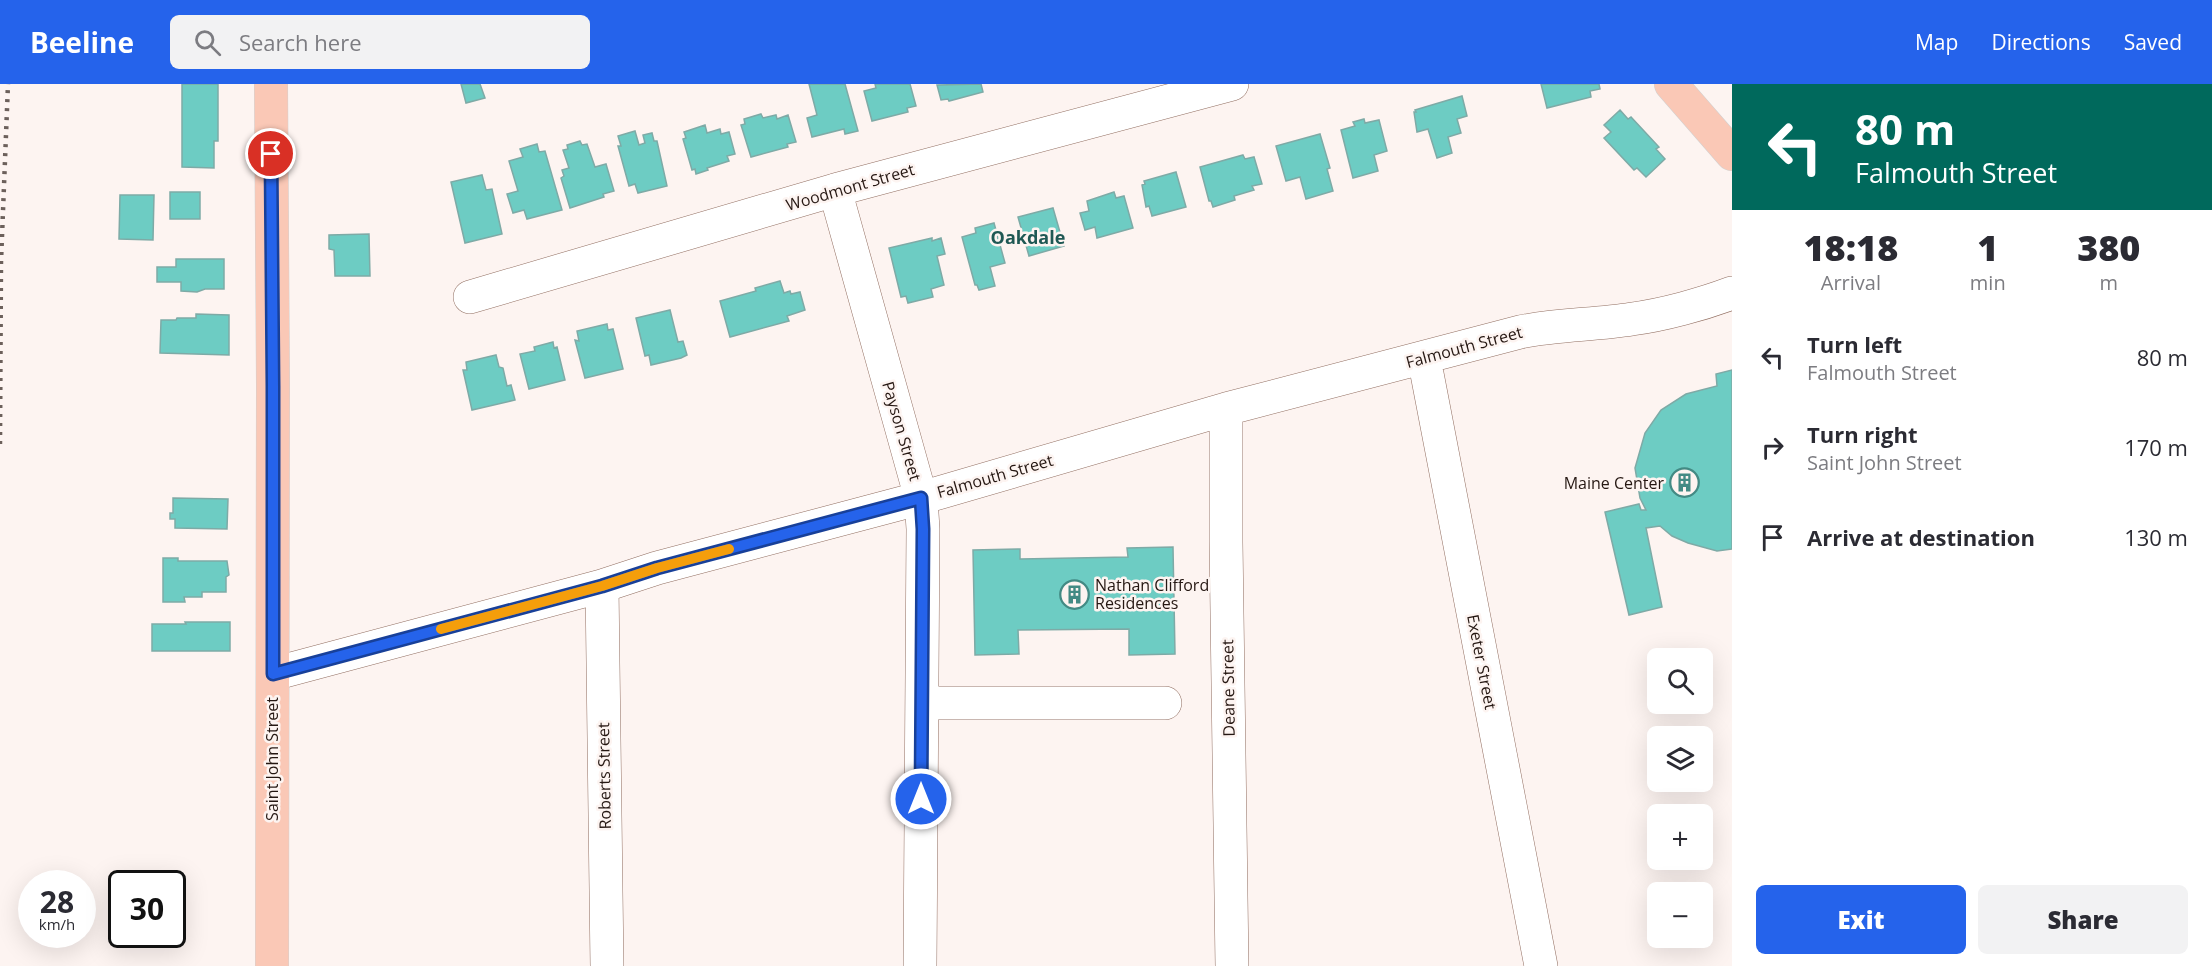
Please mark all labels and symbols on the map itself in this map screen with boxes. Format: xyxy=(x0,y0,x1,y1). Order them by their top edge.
pin xyxy=(245,128,296,179)
street label: Woodmont Street xyxy=(783,158,917,216)
district label: Oakdale xyxy=(991,225,1065,249)
street label: Falmouth Street xyxy=(1403,321,1525,373)
street label: Payson Street xyxy=(877,379,927,484)
street label: Falmouth Street xyxy=(934,449,1056,503)
building icon: Maine Center xyxy=(1669,467,1701,499)
place label: Maine Center xyxy=(1564,472,1664,494)
place label: Nathan Clifford Residences xyxy=(1095,574,1209,614)
building icon: Nathan Clifford Residences xyxy=(1058,578,1090,610)
street label: Exeter Street xyxy=(1462,613,1502,712)
street label: Deane Street xyxy=(1216,639,1240,737)
street label: Saint John Street xyxy=(261,697,283,821)
street label: Roberts Street xyxy=(592,722,616,830)
position arrow xyxy=(889,767,953,831)
speed limit sign: 30 xyxy=(108,870,186,948)

